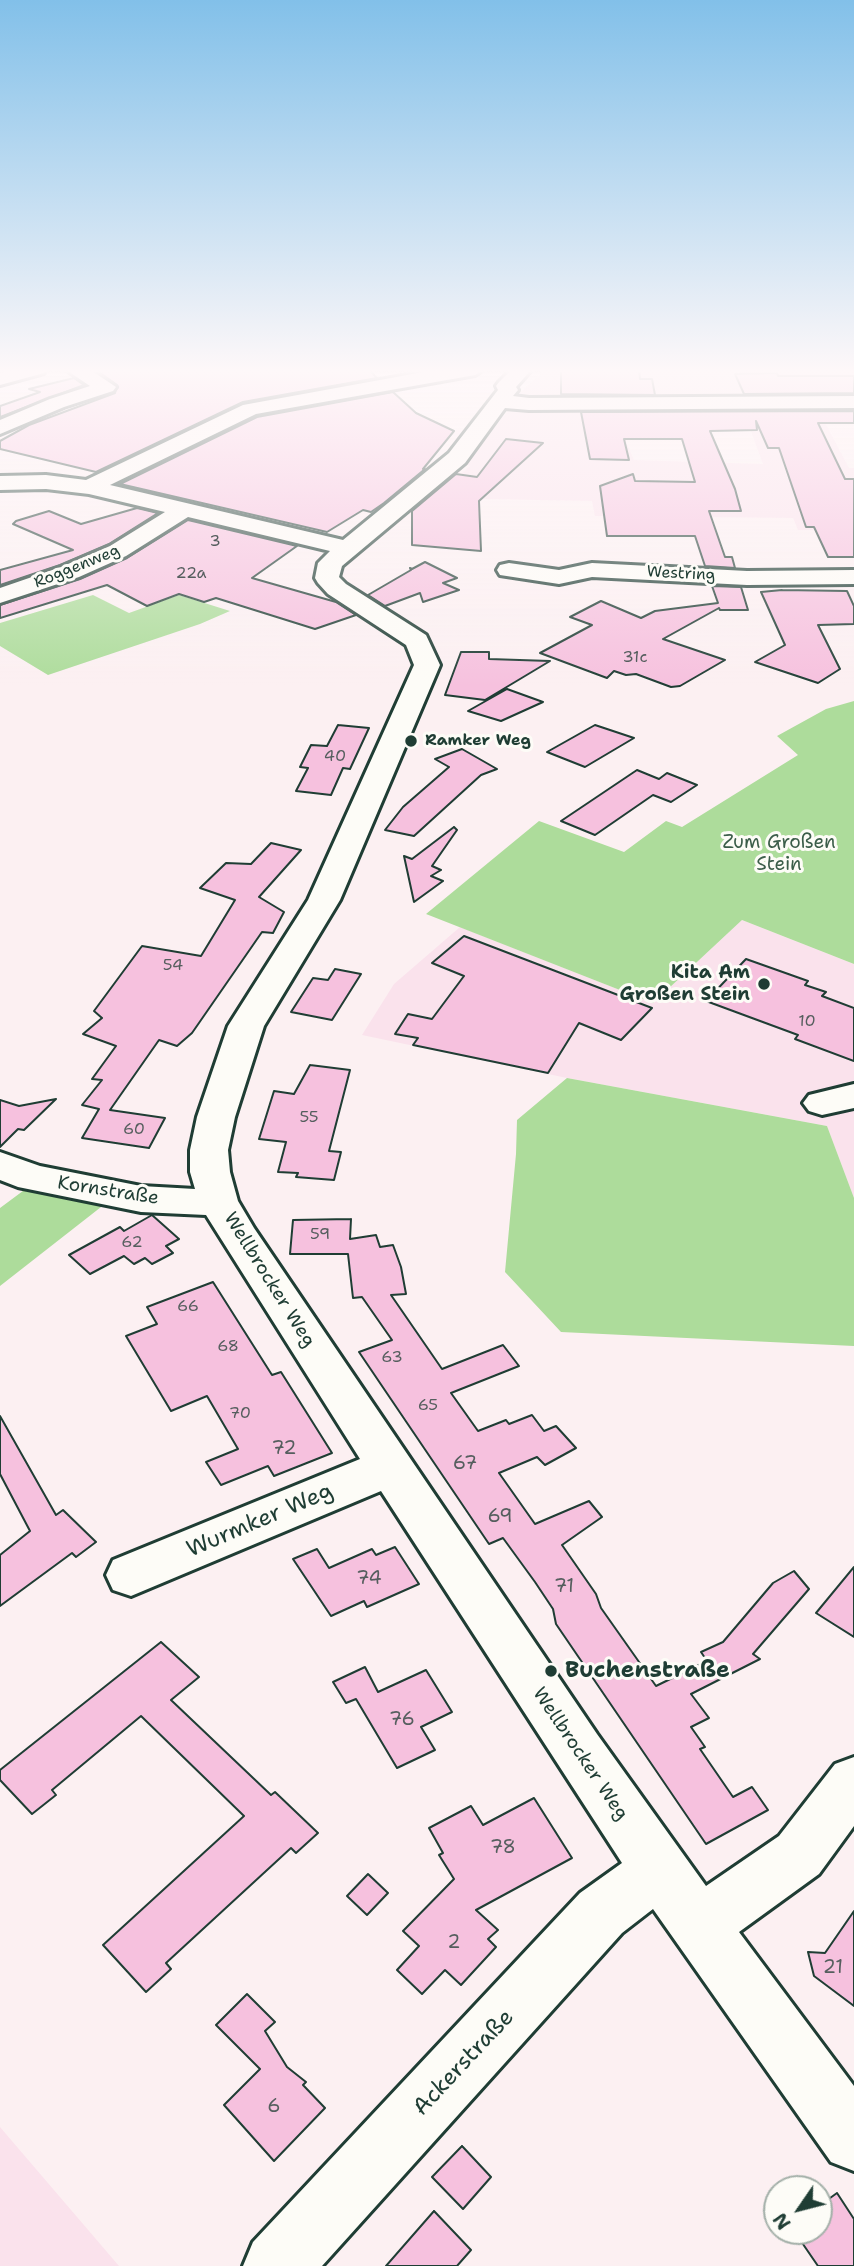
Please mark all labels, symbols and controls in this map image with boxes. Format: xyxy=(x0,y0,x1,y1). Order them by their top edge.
house number: 3 xyxy=(209,532,221,552)
street label: Roggenweg xyxy=(31,541,123,593)
street label: Westring xyxy=(646,563,716,585)
house number: 22a xyxy=(176,564,206,584)
house number: 31c xyxy=(622,648,648,668)
place label: Ramker Weg xyxy=(425,731,531,751)
marker: Ramker Weg xyxy=(403,733,419,749)
house number: 40 xyxy=(324,747,346,767)
park label: Zum Großen Stein xyxy=(722,832,836,876)
house number: 54 xyxy=(163,956,183,976)
place label: Kita Am Großen Stein xyxy=(620,962,750,1006)
marker: Kita Am Großen Stein xyxy=(756,976,772,992)
house number: 10 xyxy=(798,1012,816,1032)
house number: 55 xyxy=(299,1108,319,1128)
house number: 60 xyxy=(123,1120,145,1140)
street label: Kornstraße xyxy=(56,1172,160,1210)
street label: Wellbrocker Weg xyxy=(218,1208,320,1352)
house number: 59 xyxy=(310,1225,330,1245)
house number: 62 xyxy=(121,1233,143,1253)
house number: 66 xyxy=(177,1297,199,1317)
house number: 68 xyxy=(217,1337,239,1357)
house number: 63 xyxy=(381,1348,403,1368)
house number: 65 xyxy=(418,1396,438,1416)
house number: 70 xyxy=(229,1404,251,1424)
house number: 72 xyxy=(271,1438,297,1460)
house number: 67 xyxy=(453,1453,477,1475)
street label: Wurmker Weg xyxy=(183,1478,337,1564)
house number: 69 xyxy=(487,1506,513,1528)
house number: 74 xyxy=(356,1568,382,1590)
house number: 71 xyxy=(554,1576,574,1598)
place label: Buchenstraße xyxy=(565,1657,730,1685)
marker: Buchenstraße xyxy=(543,1663,559,1679)
street label: Wellbrocker Weg xyxy=(527,1683,633,1825)
house number: 76 xyxy=(389,1709,415,1731)
house number: 78 xyxy=(490,1837,516,1859)
house number: 2 xyxy=(447,1932,461,1954)
house number: 21 xyxy=(823,1957,843,1979)
street label: Ackerstraße xyxy=(408,2004,520,2122)
house number: 6 xyxy=(267,2096,281,2118)
north arrow xyxy=(763,2175,833,2245)
text: N xyxy=(767,2208,797,2235)

